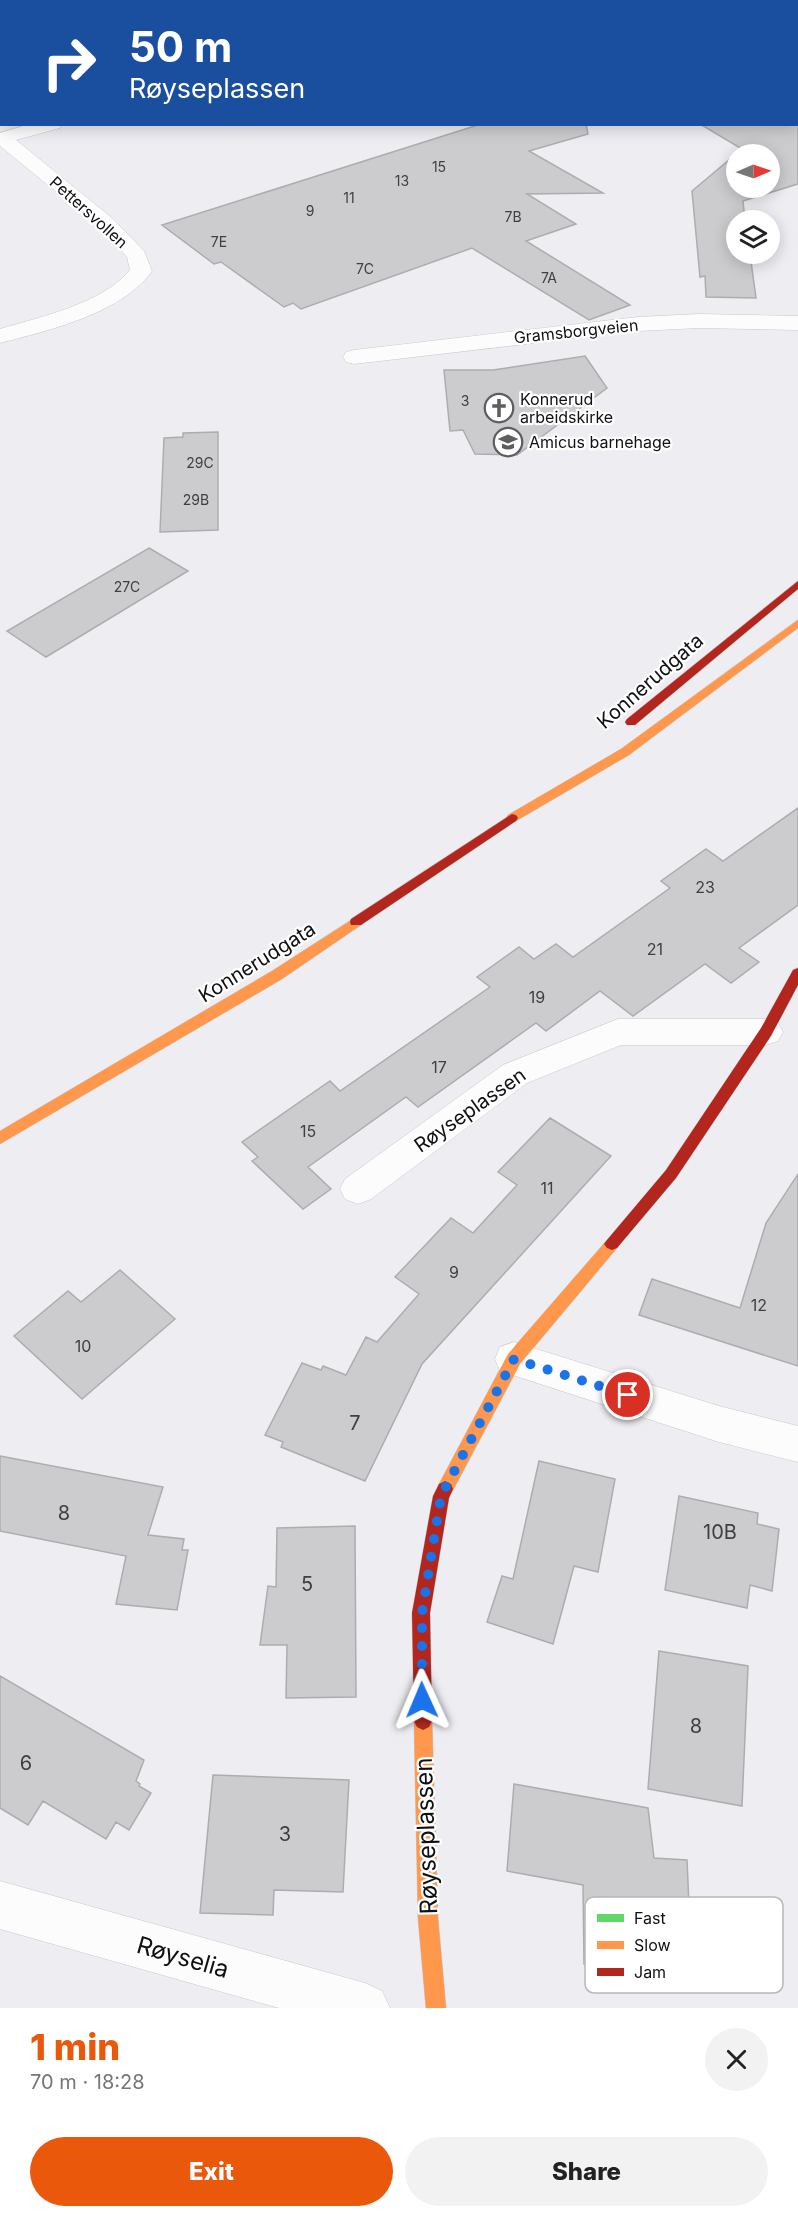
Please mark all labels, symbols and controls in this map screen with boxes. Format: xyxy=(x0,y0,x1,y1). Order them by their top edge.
text: 50 m xyxy=(129,21,232,72)
icon: right xyxy=(30,24,108,102)
text: Røyseplassen xyxy=(129,72,305,105)
north arrow xyxy=(726,144,780,198)
map controls xyxy=(726,144,780,264)
house number: 15 xyxy=(432,158,446,175)
street label: Pettersvollen xyxy=(46,172,132,252)
house number: 13 xyxy=(395,172,409,189)
house number: 11 xyxy=(343,189,355,206)
house number: 9 xyxy=(306,202,314,219)
house number: 7B xyxy=(504,208,522,225)
button: layers xyxy=(726,210,780,264)
house number: 7E xyxy=(211,233,227,250)
house number: 7C xyxy=(356,260,374,277)
house number: 7A xyxy=(541,269,557,286)
street label: Gramsborgveien xyxy=(513,315,639,347)
place label: Konnerud arbeidskirke xyxy=(520,389,613,427)
house number: 3 xyxy=(461,392,469,409)
church icon: Konnerud arbeidskirke xyxy=(483,392,515,424)
school or university icon: Amicus barnehage xyxy=(492,426,524,458)
place label: Amicus barnehage xyxy=(529,432,671,452)
house number: 29C xyxy=(186,454,214,471)
house number: 29B xyxy=(183,491,209,508)
house number: 27C xyxy=(114,578,140,595)
street label: Konnerudgata xyxy=(592,628,708,734)
house number: 23 xyxy=(695,877,715,897)
street label: Konnerudgata xyxy=(194,917,320,1007)
house number: 21 xyxy=(647,939,663,959)
house number: 19 xyxy=(529,987,545,1007)
house number: 17 xyxy=(431,1057,447,1077)
street label: Røyseplassen xyxy=(410,1063,530,1157)
house number: 15 xyxy=(300,1121,316,1141)
house number: 11 xyxy=(540,1178,554,1198)
house number: 9 xyxy=(449,1262,459,1282)
house number: 12 xyxy=(751,1295,767,1315)
house number: 10 xyxy=(75,1336,91,1356)
pin xyxy=(602,1369,653,1420)
icon: arrive xyxy=(611,1378,644,1411)
house number: 7 xyxy=(349,1411,361,1435)
house number: 8 xyxy=(58,1501,70,1525)
house number: 10B xyxy=(703,1520,737,1544)
house number: 5 xyxy=(301,1572,313,1596)
position arrow xyxy=(390,1668,454,1732)
house number: 8 xyxy=(690,1714,702,1738)
house number: 6 xyxy=(20,1751,32,1775)
street label: Røyseplassen xyxy=(409,1757,443,1915)
house number: 3 xyxy=(279,1822,291,1846)
legend xyxy=(585,1897,783,1993)
text: Fast xyxy=(634,1908,666,1928)
street label: Røyselia xyxy=(134,1930,232,1984)
text: Slow xyxy=(634,1935,671,1955)
text: Jam xyxy=(634,1962,666,1982)
text: 1 min xyxy=(30,2025,120,2069)
button: close xyxy=(705,2028,768,2091)
text: 70 m · 18:28 xyxy=(30,2070,145,2094)
button: Exit xyxy=(30,2137,393,2206)
button: Share xyxy=(405,2137,768,2206)

